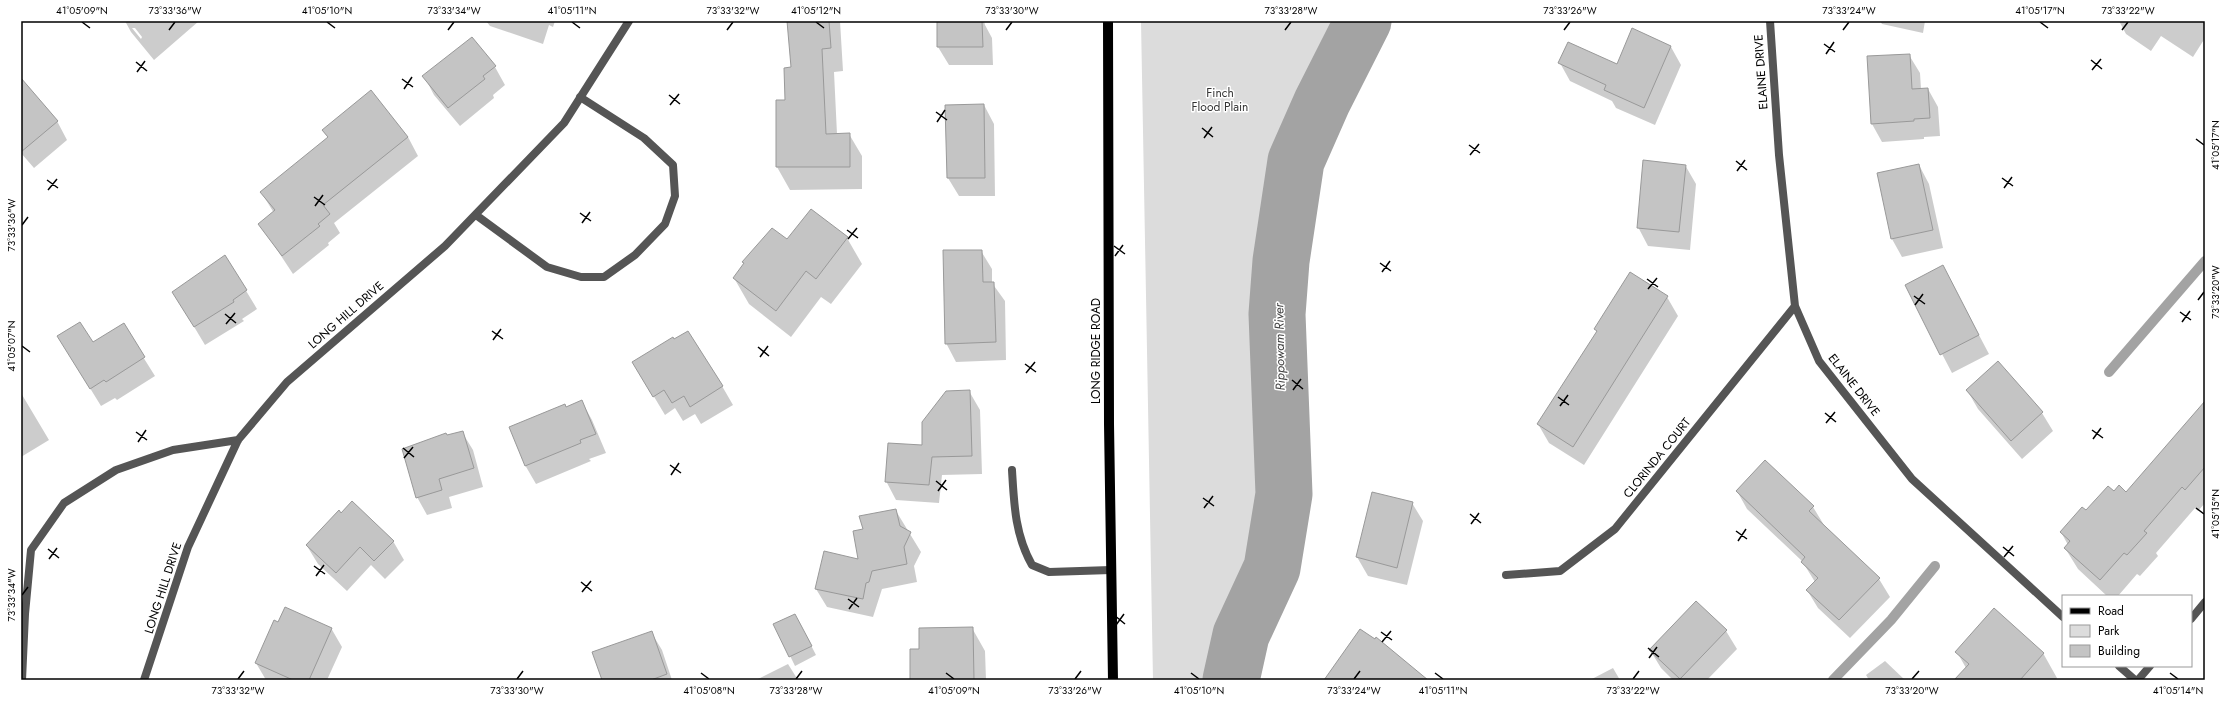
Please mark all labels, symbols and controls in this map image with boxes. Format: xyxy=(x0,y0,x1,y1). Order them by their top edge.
text: 41°05'09"N xyxy=(56,3,108,18)
text: 73°33'36"W xyxy=(148,3,202,18)
text: 41°05'10"N xyxy=(302,3,352,18)
text: 73°33'34"W xyxy=(427,3,481,18)
text: 41°05'11"N xyxy=(548,3,597,18)
text: 73°33'32"W xyxy=(707,3,760,18)
text: 41°05'12"N xyxy=(791,3,841,18)
text: 73°33'30"W xyxy=(985,3,1039,18)
text: 73°33'28"W xyxy=(1265,3,1318,18)
text: 73°33'26"W xyxy=(1543,3,1597,18)
text: 73°33'24"W xyxy=(1822,3,1876,18)
text: 41°05'17"N xyxy=(2015,3,2065,18)
text: 73°33'22"W xyxy=(2101,3,2155,18)
street label: ELAINE DRIVE xyxy=(1749,34,1773,110)
park label: Finch Flood Plain xyxy=(1192,84,1248,116)
text: 41°05'17"N xyxy=(2208,120,2223,170)
text: 73°33'36"W xyxy=(4,198,19,252)
text: 73°33'20"W xyxy=(2208,265,2223,319)
street label: LONG HILL DRIVE xyxy=(304,277,388,353)
street label: LONG RIDGE ROAD xyxy=(1087,298,1105,404)
water label: Rippowam River xyxy=(1269,302,1290,391)
text: 41°05'07"N xyxy=(4,320,19,372)
street label: ELAINE DRIVE xyxy=(1824,350,1884,420)
street label: CLORINDA COURT xyxy=(1619,414,1695,502)
text: 41°05'15"N xyxy=(2208,489,2223,539)
street label: LONG HILL DRIVE xyxy=(140,540,186,636)
text: 73°33'34"W xyxy=(4,568,19,622)
legend xyxy=(2062,595,2192,667)
text: Road xyxy=(2098,602,2124,620)
text: Park xyxy=(2098,622,2120,640)
text: Building xyxy=(2098,642,2140,660)
text: 73°33'32"W xyxy=(212,683,265,698)
text: 73°33'30"W xyxy=(490,683,544,698)
text: 41°05'08"N xyxy=(683,683,735,698)
text: 73°33'28"W xyxy=(770,683,823,698)
text: 41°05'09"N xyxy=(928,683,980,698)
text: 73°33'26"W xyxy=(1048,683,1102,698)
text: 41°05'10"N xyxy=(1174,683,1224,698)
text: 73°33'24"W xyxy=(1327,683,1381,698)
text: 41°05'11"N xyxy=(1419,683,1468,698)
text: 73°33'22"W xyxy=(1606,683,1660,698)
text: 73°33'20"W xyxy=(1885,683,1939,698)
text: 41°05'14"N xyxy=(2153,683,2203,698)

